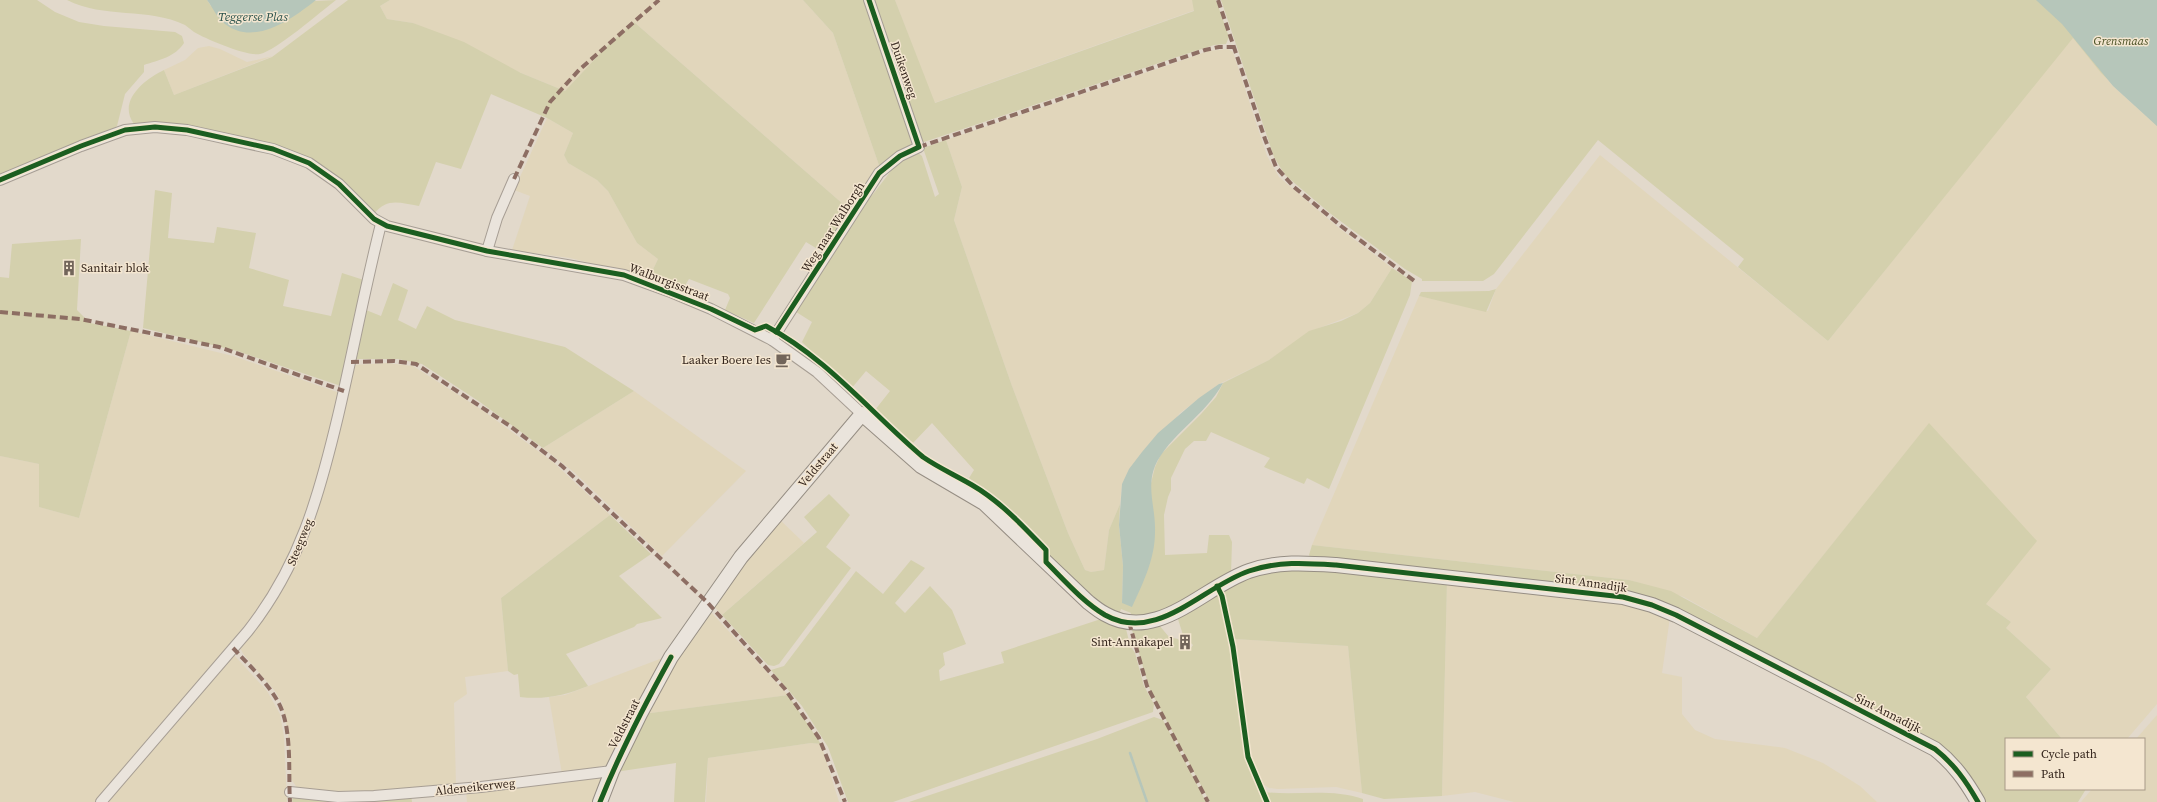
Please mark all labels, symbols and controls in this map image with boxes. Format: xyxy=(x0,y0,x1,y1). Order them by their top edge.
water label: Teggerse Plas xyxy=(218,8,288,25)
park label: Grensmaas xyxy=(2094,33,2149,49)
street label: Duikenweg xyxy=(887,39,921,101)
street label: Weg naar Walborgh xyxy=(798,179,868,275)
building icon: Sanitair blok xyxy=(60,259,78,277)
street label: Walburgisstraat xyxy=(627,259,711,305)
place label: Sanitair blok xyxy=(81,260,149,276)
cafe icon: Laaker Boere Ies xyxy=(774,351,792,369)
place label: Laaker Boere Ies xyxy=(682,352,771,368)
street label: Veldstraat xyxy=(795,439,841,491)
street label: Steegweg xyxy=(283,516,317,568)
street label: Sint Annadijk xyxy=(1554,570,1628,596)
building icon: Sint-Annakapel xyxy=(1176,633,1194,651)
place label: Sint-Annakapel xyxy=(1091,634,1173,650)
street label: Sint Annadijk xyxy=(1852,689,1924,737)
street label: Veldstraat xyxy=(605,696,643,752)
legend xyxy=(2005,738,2145,790)
text: Cycle path xyxy=(2041,746,2097,762)
text: Path xyxy=(2041,766,2065,782)
street label: Aldeneikerweg xyxy=(434,775,516,799)

